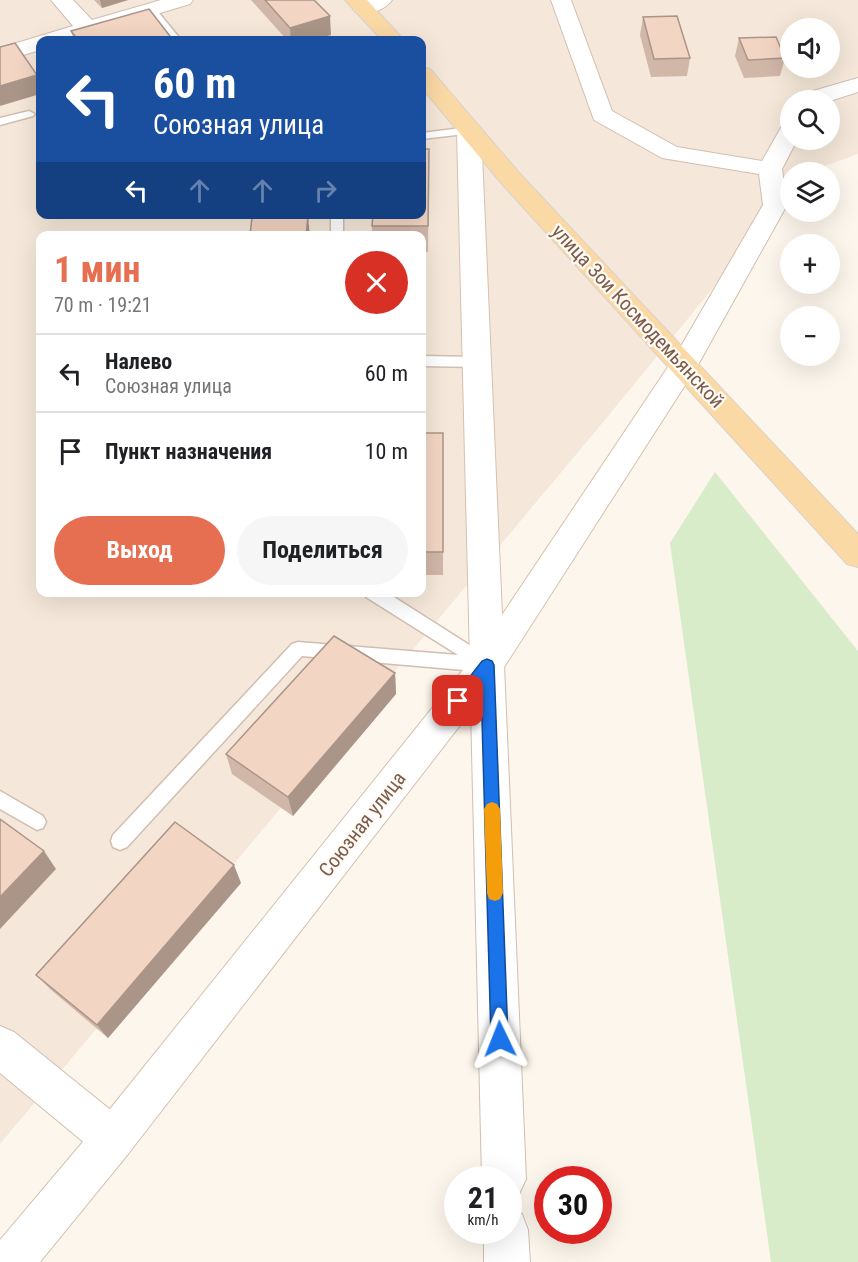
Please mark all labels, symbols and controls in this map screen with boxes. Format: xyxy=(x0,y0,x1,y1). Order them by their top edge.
map controls xyxy=(780,18,840,366)
button: sound xyxy=(780,18,840,78)
text: 60 m xyxy=(153,59,236,108)
icon: left xyxy=(54,60,132,138)
button: search xyxy=(780,90,840,150)
text: Союзная улица xyxy=(153,109,324,141)
button: layers xyxy=(780,162,840,222)
icon: left xyxy=(120,174,153,207)
icon: ahead xyxy=(183,174,216,207)
icon: ahead xyxy=(246,174,279,207)
icon: right xyxy=(309,174,342,207)
street label: улица Зои Космодемьянской xyxy=(547,219,729,413)
button: + xyxy=(780,234,840,294)
text: 1 мин xyxy=(54,249,140,291)
button: close xyxy=(345,251,408,314)
text: 70 m · 19:21 xyxy=(54,293,152,317)
button: − xyxy=(780,306,840,366)
text: Налево xyxy=(105,349,172,374)
icon: left xyxy=(54,357,87,390)
text: 60 m xyxy=(365,361,408,386)
text: Союзная улица xyxy=(105,374,232,398)
icon: arrive xyxy=(54,435,87,468)
text: Пункт назначения xyxy=(105,439,272,464)
text: 10 m xyxy=(365,439,408,464)
button: Выход xyxy=(54,516,225,585)
button: Поделиться xyxy=(237,516,408,585)
pin xyxy=(432,675,483,726)
icon: arrive xyxy=(441,684,474,717)
street label: Союзная улица xyxy=(314,767,410,881)
position arrow xyxy=(468,1007,532,1071)
speed limit sign: 30 xyxy=(534,1166,612,1244)
text: 21 xyxy=(468,1180,498,1215)
text: km/h xyxy=(468,1211,498,1229)

